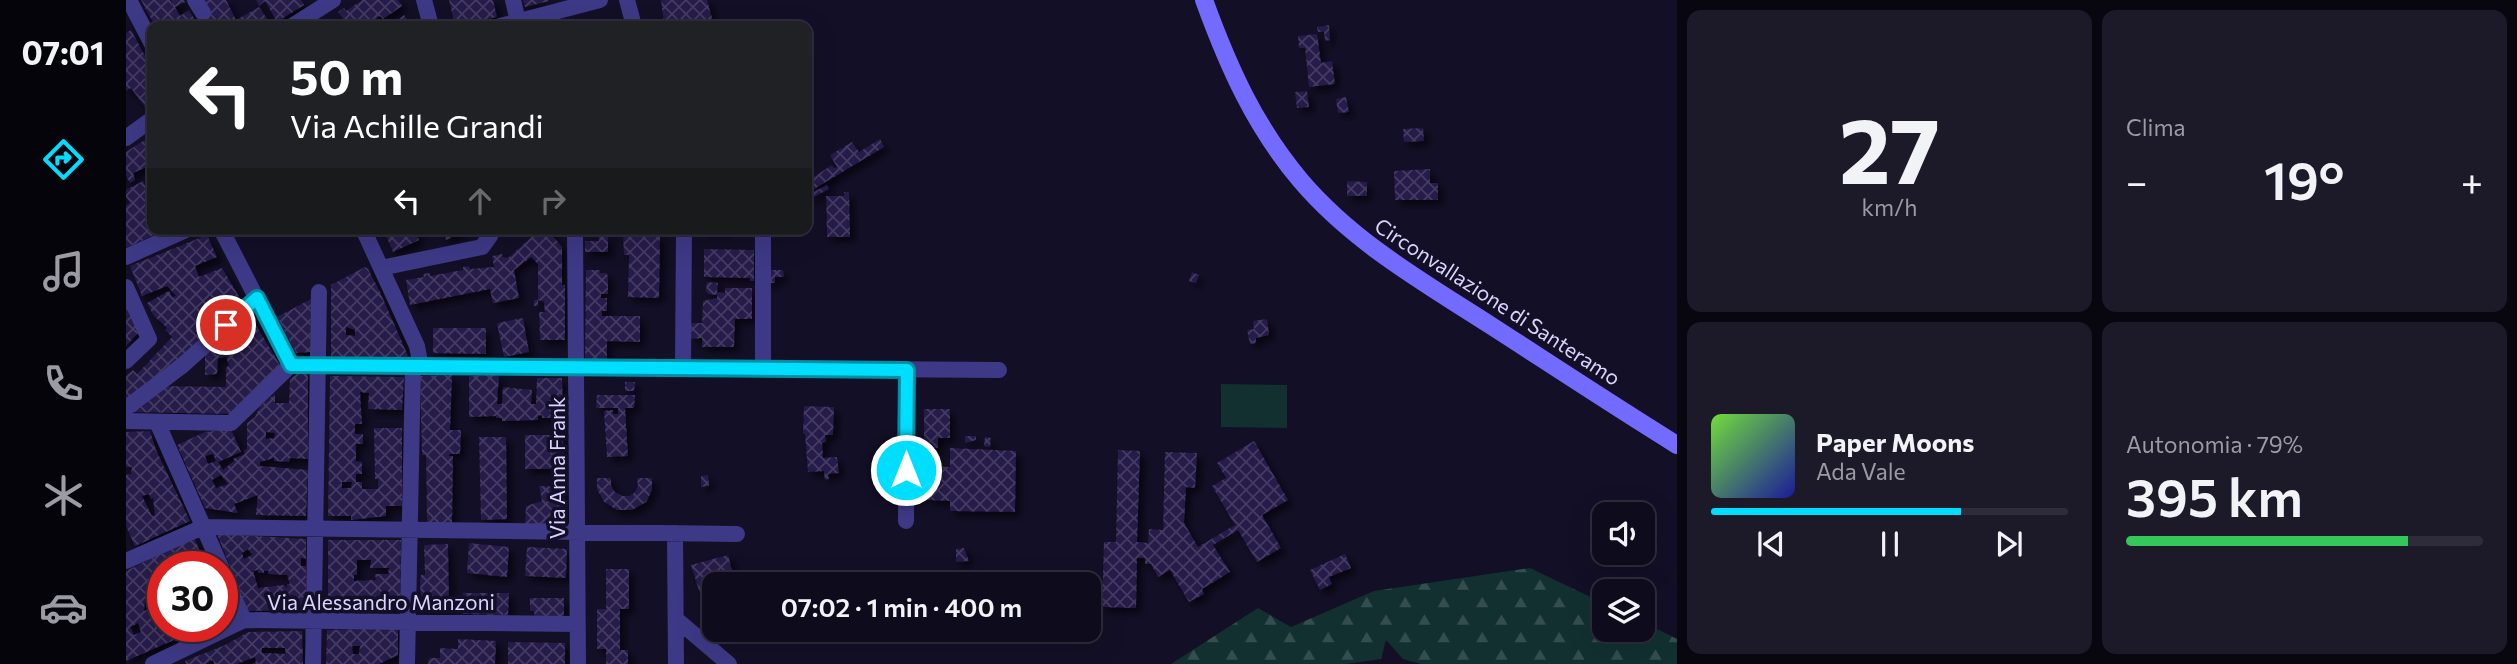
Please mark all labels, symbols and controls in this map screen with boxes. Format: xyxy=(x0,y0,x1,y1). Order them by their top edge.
text: 07:01 xyxy=(22,32,104,72)
text: 50 m xyxy=(290,45,403,105)
icon: left xyxy=(175,49,266,140)
text: 27 xyxy=(1839,91,1940,203)
text: Via Achille Grandi xyxy=(290,105,544,145)
text: Clima xyxy=(2126,113,2186,141)
icon: directions xyxy=(39,135,88,184)
text: 19° xyxy=(2264,147,2344,211)
text: − xyxy=(2126,157,2148,204)
text: + xyxy=(2461,157,2483,204)
icon: left xyxy=(388,182,426,220)
icon: ahead xyxy=(461,182,499,220)
icon: right xyxy=(534,182,572,220)
text: km/h xyxy=(1862,193,1917,221)
street label: Circonvallazione di Santeramo xyxy=(1371,212,1625,390)
icon: music xyxy=(39,247,88,296)
pin xyxy=(196,295,256,355)
icon: arrive xyxy=(207,306,245,344)
icon: phone xyxy=(39,359,88,408)
street label: Via Anna Frank xyxy=(544,397,569,539)
text: Paper Moons xyxy=(1816,426,1974,457)
text: Autonomia · 79% xyxy=(2126,430,2303,458)
position arrow xyxy=(869,433,943,507)
text: Ada Vale xyxy=(1816,457,1906,485)
text: 395 km xyxy=(2126,464,2303,528)
icon: climate xyxy=(39,471,88,520)
map controls xyxy=(1592,502,1655,642)
button: sound xyxy=(1592,502,1655,565)
icon: previous xyxy=(1752,525,1790,563)
icon: pause xyxy=(1871,525,1909,563)
icon: next xyxy=(1990,525,2028,563)
speed limit sign: 30 xyxy=(147,551,238,642)
button: layers xyxy=(1592,579,1655,642)
icon: car xyxy=(39,583,88,632)
street label: Via Alessandro Manzoni xyxy=(267,589,495,614)
text: 07:02 · 1 min · 400 m xyxy=(781,591,1022,622)

